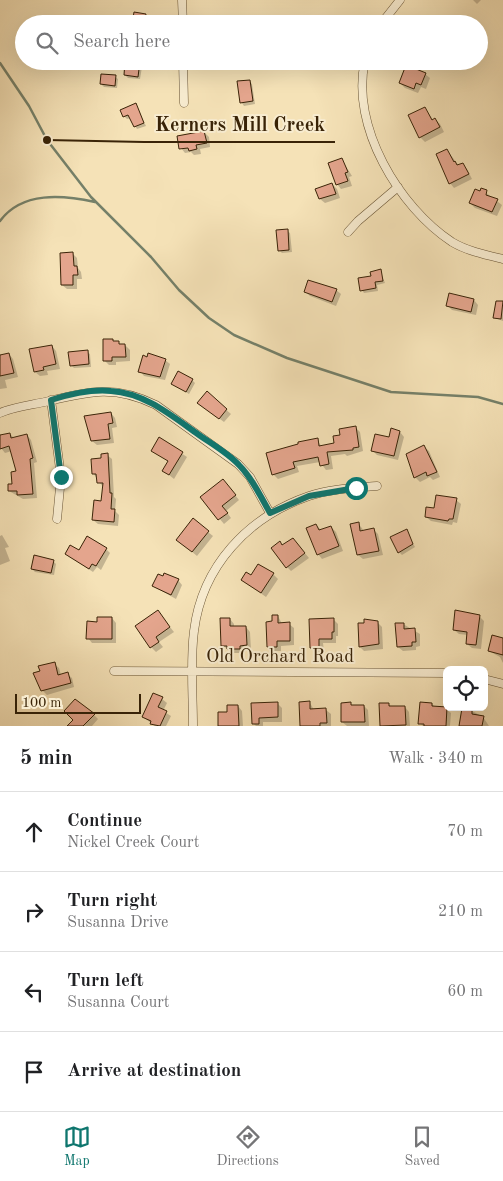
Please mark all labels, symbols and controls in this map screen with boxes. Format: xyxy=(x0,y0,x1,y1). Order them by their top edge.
search box xyxy=(15,15,488,70)
icon: search xyxy=(33,29,61,57)
text: Search here xyxy=(73,33,170,52)
callout: Kerners Mill Creek xyxy=(144,107,335,142)
text: Kerners Mill Creek xyxy=(155,116,325,136)
route end xyxy=(50,466,73,489)
route start xyxy=(345,477,368,500)
street label: Old Orchard Road xyxy=(206,648,354,667)
map controls xyxy=(443,666,488,711)
button: locate xyxy=(443,666,488,711)
scale bar xyxy=(15,691,141,714)
text: 100 m xyxy=(22,696,61,710)
text: 5 min xyxy=(20,748,73,769)
text: Walk · 340 m xyxy=(388,751,483,767)
text: Continue xyxy=(67,812,142,831)
icon: ahead xyxy=(20,818,48,846)
text: 70 m xyxy=(447,824,483,840)
text: Nickel Creek Court xyxy=(67,835,199,851)
text: Turn right xyxy=(67,892,157,911)
icon: right xyxy=(20,898,48,926)
text: 210 m xyxy=(438,904,483,920)
text: Susanna Drive xyxy=(67,915,168,931)
text: Turn left xyxy=(67,972,144,991)
icon: left xyxy=(20,978,48,1006)
text: 60 m xyxy=(447,984,483,1000)
text: Susanna Court xyxy=(67,995,169,1011)
icon: arrive xyxy=(20,1058,48,1086)
text: Arrive at destination xyxy=(67,1062,241,1081)
tab: Map xyxy=(63,1123,91,1170)
tab: Directions xyxy=(217,1123,279,1170)
tab: Saved xyxy=(404,1123,440,1170)

